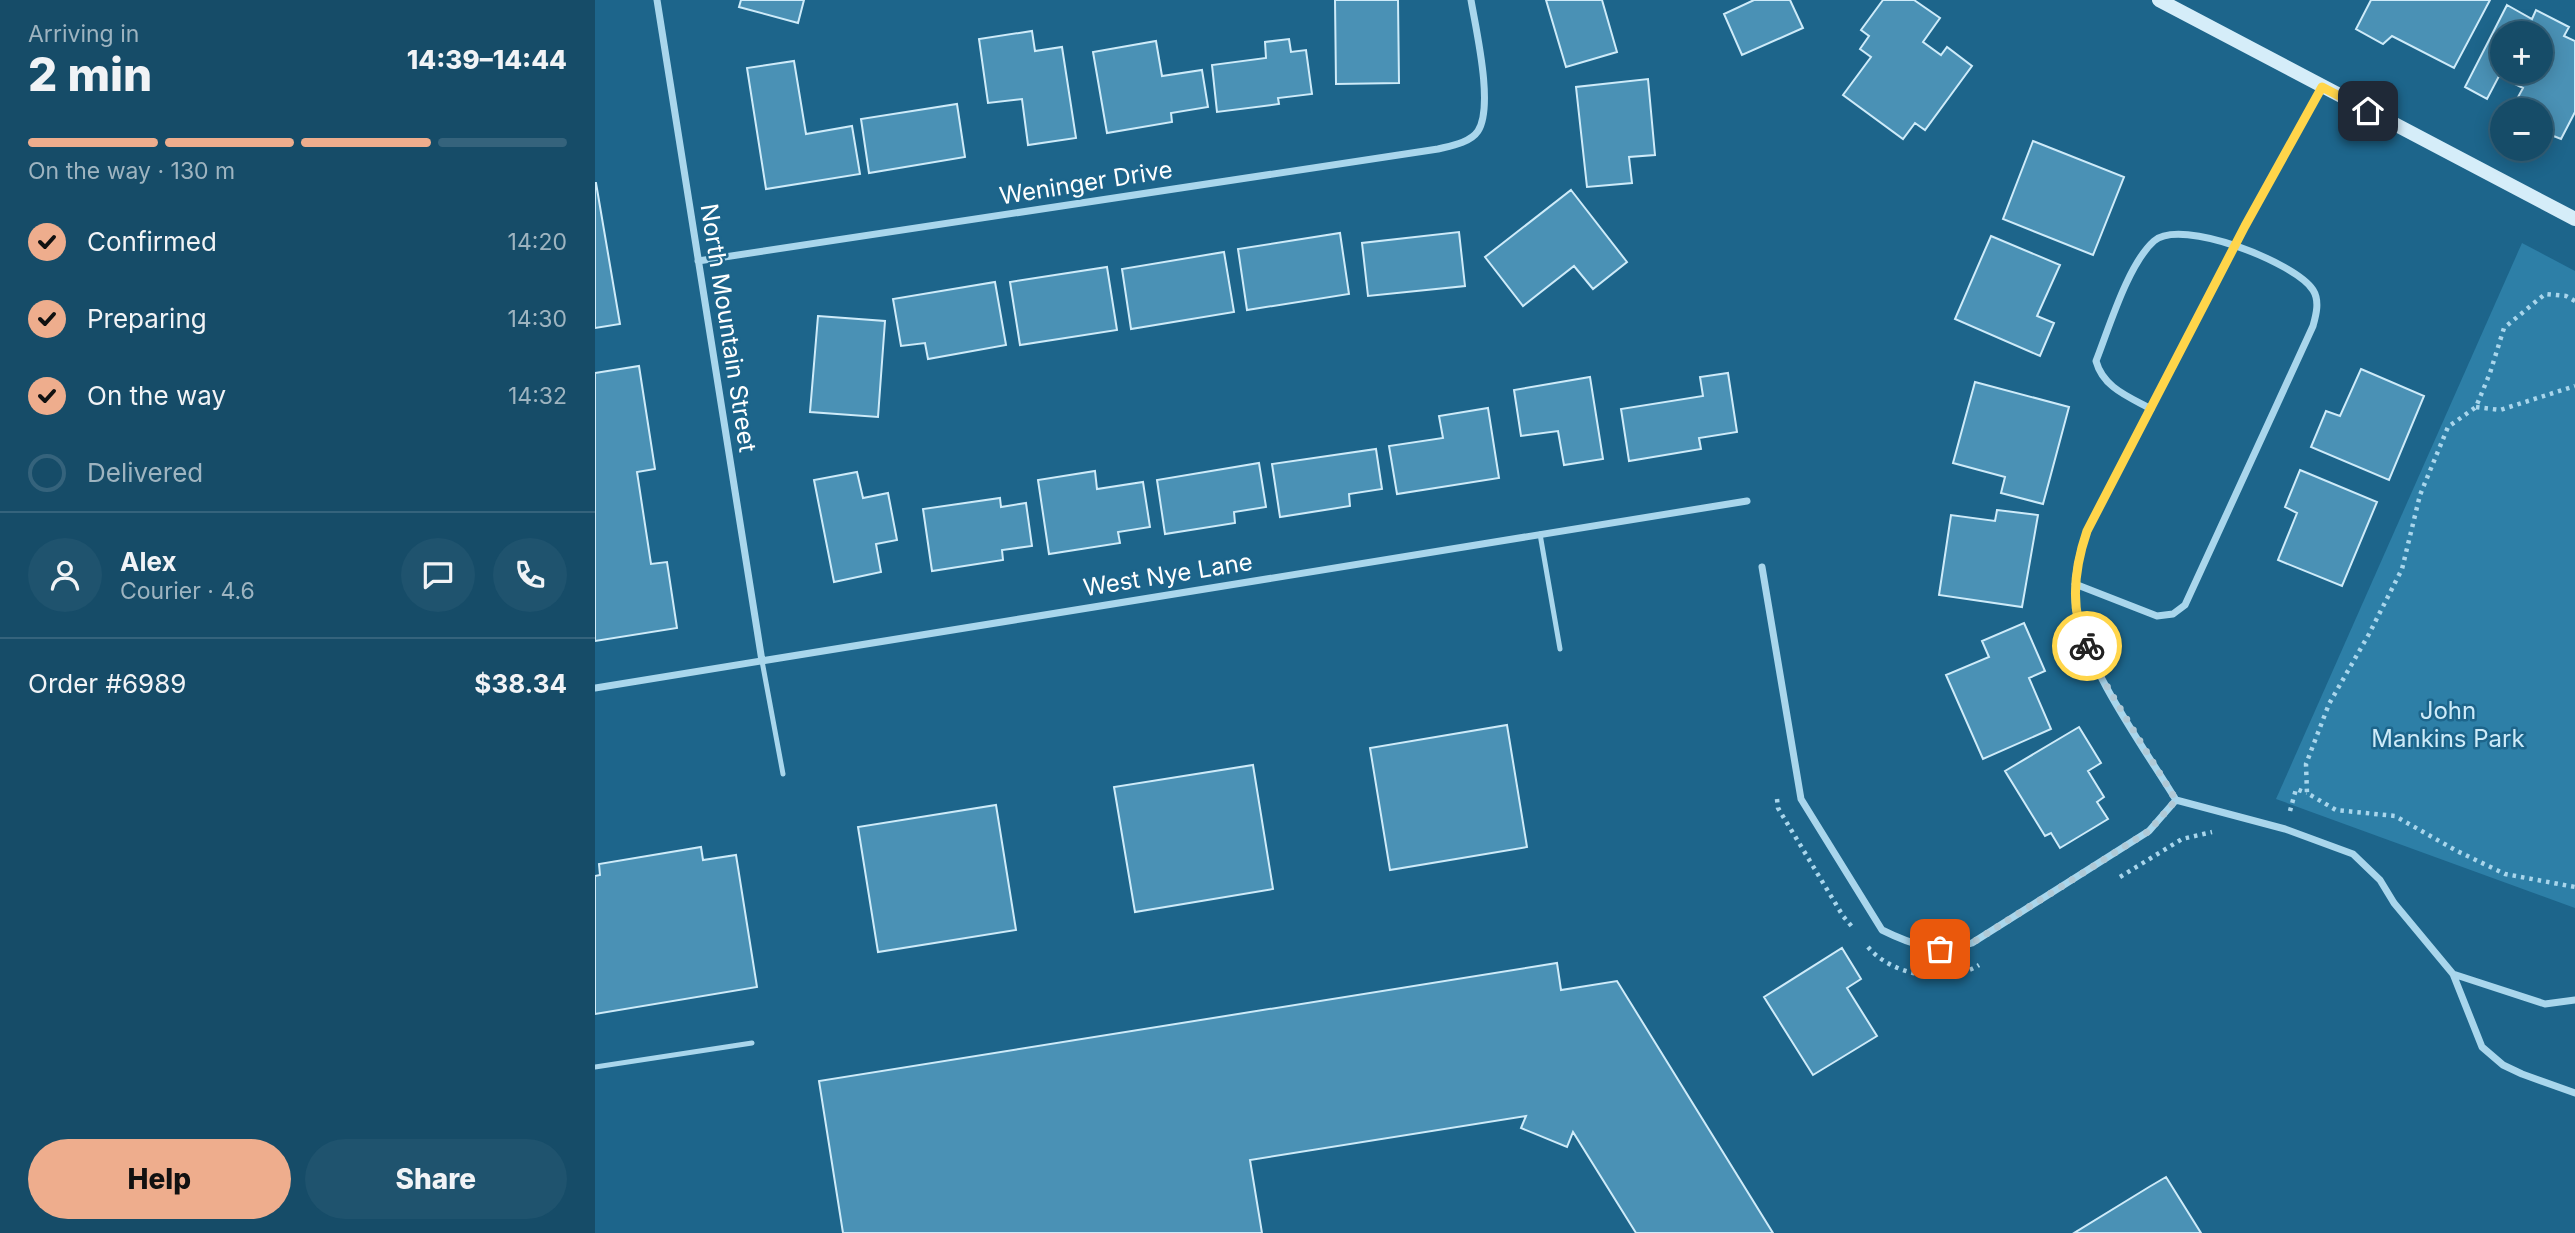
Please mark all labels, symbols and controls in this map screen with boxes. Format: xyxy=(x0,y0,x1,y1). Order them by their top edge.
text: Arriving in xyxy=(28,20,139,48)
map controls xyxy=(2490,21,2553,161)
button: + xyxy=(2490,21,2553,84)
text: 14:39–14:44 xyxy=(407,44,567,75)
text: 2 min xyxy=(28,46,152,102)
pin xyxy=(2338,81,2398,141)
icon: home xyxy=(2349,92,2387,130)
button: − xyxy=(2490,98,2553,161)
street label: Weninger Drive xyxy=(997,155,1174,210)
text: On the way · 130 m xyxy=(28,157,235,185)
street label: North Mountain Street xyxy=(695,202,762,454)
icon: check xyxy=(28,223,66,261)
text: Confirmed xyxy=(87,226,217,257)
text: 14:20 xyxy=(508,228,567,256)
icon: check xyxy=(28,300,66,338)
text: Preparing xyxy=(87,303,207,334)
text: 14:30 xyxy=(507,305,567,333)
icon: check xyxy=(28,377,66,415)
text: On the way xyxy=(87,380,226,411)
text: 14:32 xyxy=(508,382,567,410)
text: Delivered xyxy=(87,457,203,488)
button: person xyxy=(28,538,102,612)
button: chat xyxy=(401,538,475,612)
button: phone xyxy=(493,538,567,612)
text: Alex xyxy=(120,546,177,577)
street label: West Nye Lane xyxy=(1081,547,1255,602)
text: Courier · 4.6 xyxy=(120,577,255,605)
courier xyxy=(2052,611,2122,681)
icon: bike xyxy=(2068,627,2106,665)
text: Order #6989 xyxy=(28,668,186,699)
text: $38.34 xyxy=(474,668,567,699)
park label: John Mankins Park xyxy=(2371,696,2525,753)
pin xyxy=(1910,919,1970,979)
icon: bag xyxy=(1921,930,1959,968)
button: Help xyxy=(28,1139,291,1219)
button: Share xyxy=(305,1139,567,1219)

